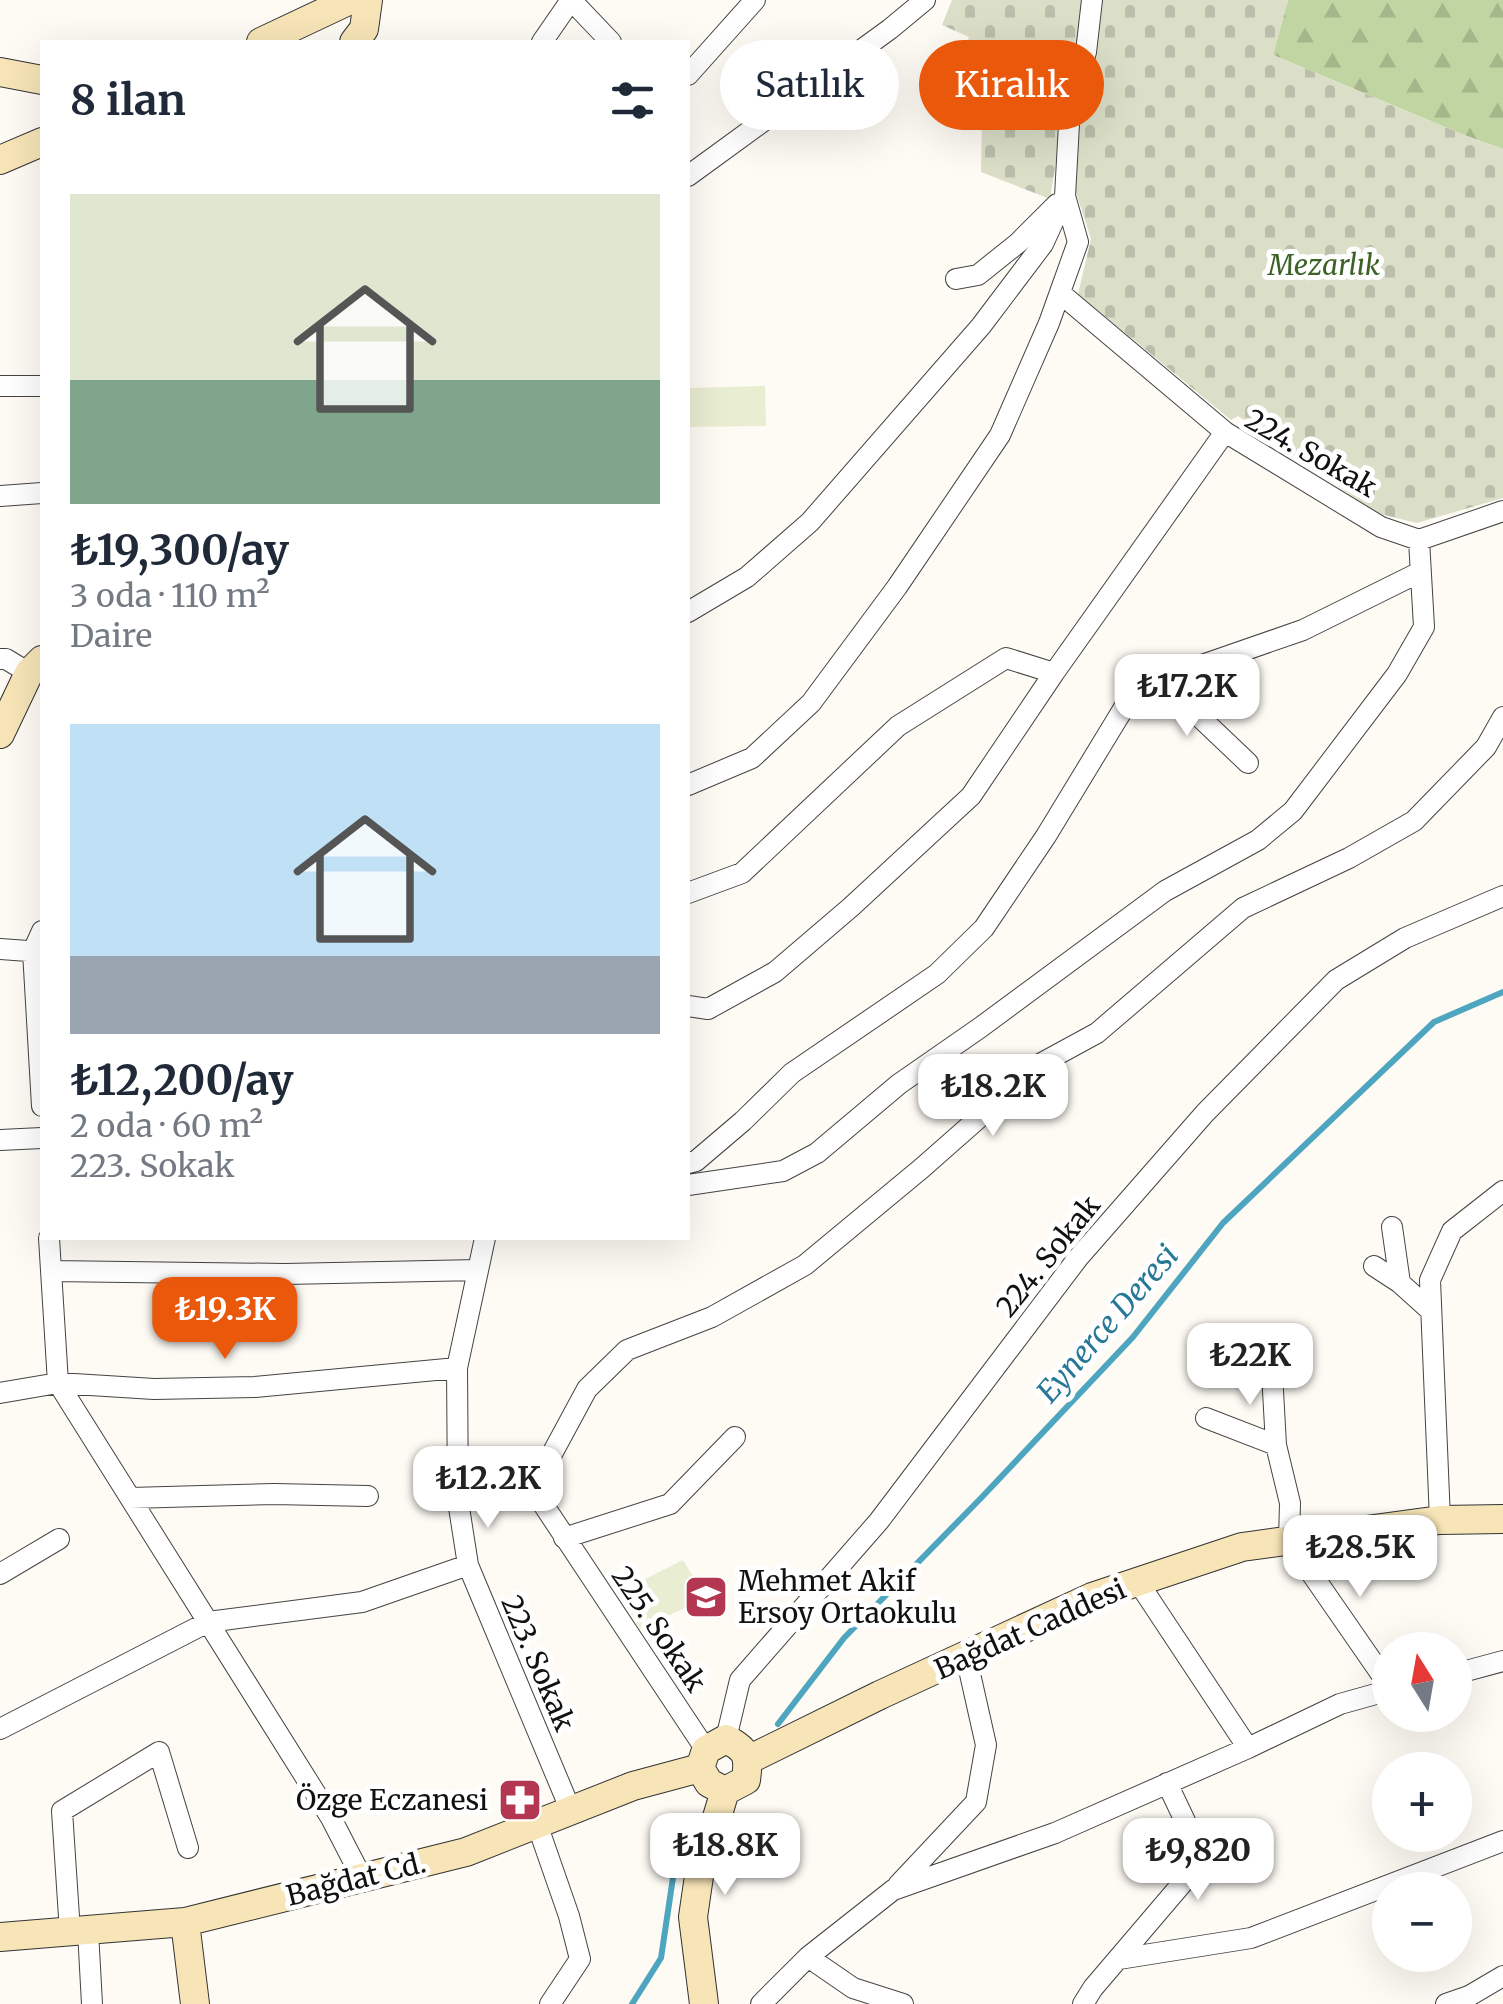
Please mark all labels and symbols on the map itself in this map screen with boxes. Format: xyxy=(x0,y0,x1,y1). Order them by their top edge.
park label: Mezarlık xyxy=(1267,247,1380,283)
street label: 224. Sokak xyxy=(1239,401,1383,505)
pin: ₺17.2K xyxy=(1106,654,1268,739)
pin: ₺18.2K xyxy=(912,1054,1074,1139)
street label: 224. Sokak xyxy=(988,1188,1108,1324)
water label: Eynerce Deresi xyxy=(1028,1237,1186,1410)
pin: ₺19.3K xyxy=(144,1277,306,1362)
pin: ₺22K xyxy=(1191,1323,1309,1408)
pin: ₺12.2K xyxy=(407,1446,569,1531)
pin: ₺28.5K xyxy=(1279,1515,1441,1600)
street label: 225. Sokak xyxy=(604,1559,714,1699)
place label: Mehmet Akif Ersoy Ortaokulu xyxy=(738,1563,957,1631)
street label: Bağdat Caddesi xyxy=(929,1571,1131,1687)
school or university icon: Mehmet Akif Ersoy Ortaokulu xyxy=(683,1574,729,1620)
street label: 223. Sokak xyxy=(493,1590,583,1737)
north arrow xyxy=(1372,1632,1472,1732)
pharmacy icon: Özge Eczanesi xyxy=(497,1777,543,1823)
place label: Özge Eczanesi xyxy=(296,1782,488,1818)
pin: ₺18.8K xyxy=(644,1813,806,1898)
pin: ₺9,820 xyxy=(1117,1818,1279,1903)
street label: Bağdat Cd. xyxy=(283,1844,429,1914)

